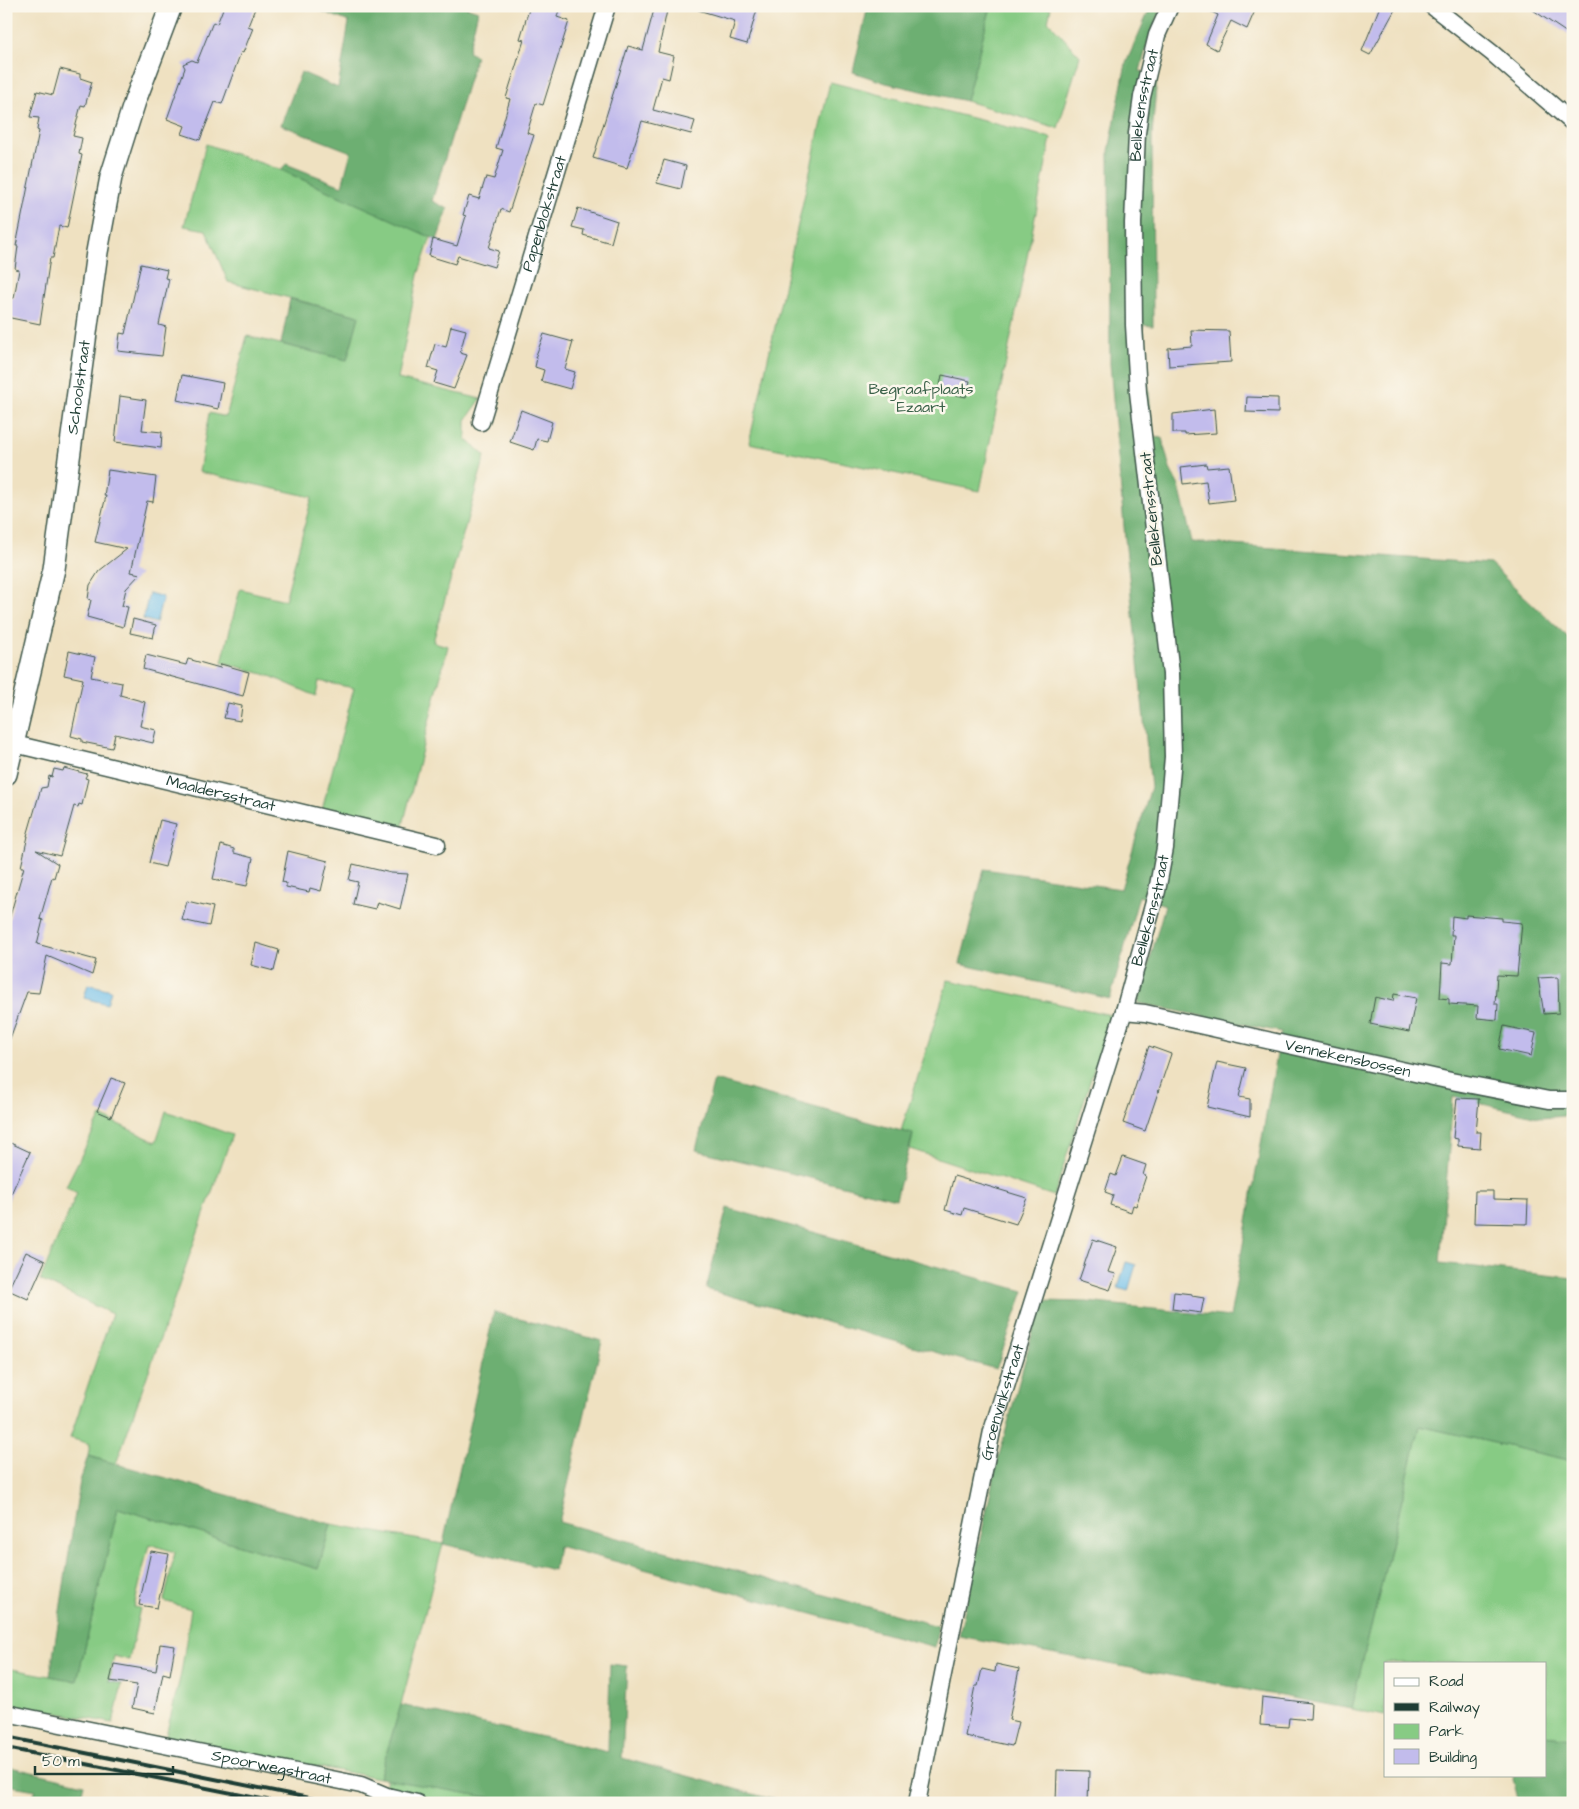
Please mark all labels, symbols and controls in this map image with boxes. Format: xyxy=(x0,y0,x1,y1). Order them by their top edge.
street label: Bellekensstraat xyxy=(1125,46,1164,162)
street label: Papenblokstraat xyxy=(516,152,572,274)
street label: Schoolstraat xyxy=(61,338,96,436)
park label: Begraafplaats Ezaart xyxy=(868,378,974,418)
street label: Bellekensstraat xyxy=(1134,450,1168,567)
street label: Maaldersstraat xyxy=(164,770,278,817)
street label: Bellekensstraat xyxy=(1126,852,1175,968)
street label: Vennekensbossen xyxy=(1283,1033,1413,1083)
street label: Groenvinkstraat xyxy=(975,1341,1030,1462)
legend xyxy=(1384,1662,1546,1776)
text: Road xyxy=(1429,1671,1464,1692)
text: Railway xyxy=(1429,1697,1480,1719)
text: Park xyxy=(1429,1721,1464,1742)
scale bar xyxy=(35,1744,172,1776)
street label: Spoorwegstraat xyxy=(210,1744,334,1790)
text: Building xyxy=(1429,1747,1477,1769)
text: 50 m xyxy=(42,1751,80,1772)

